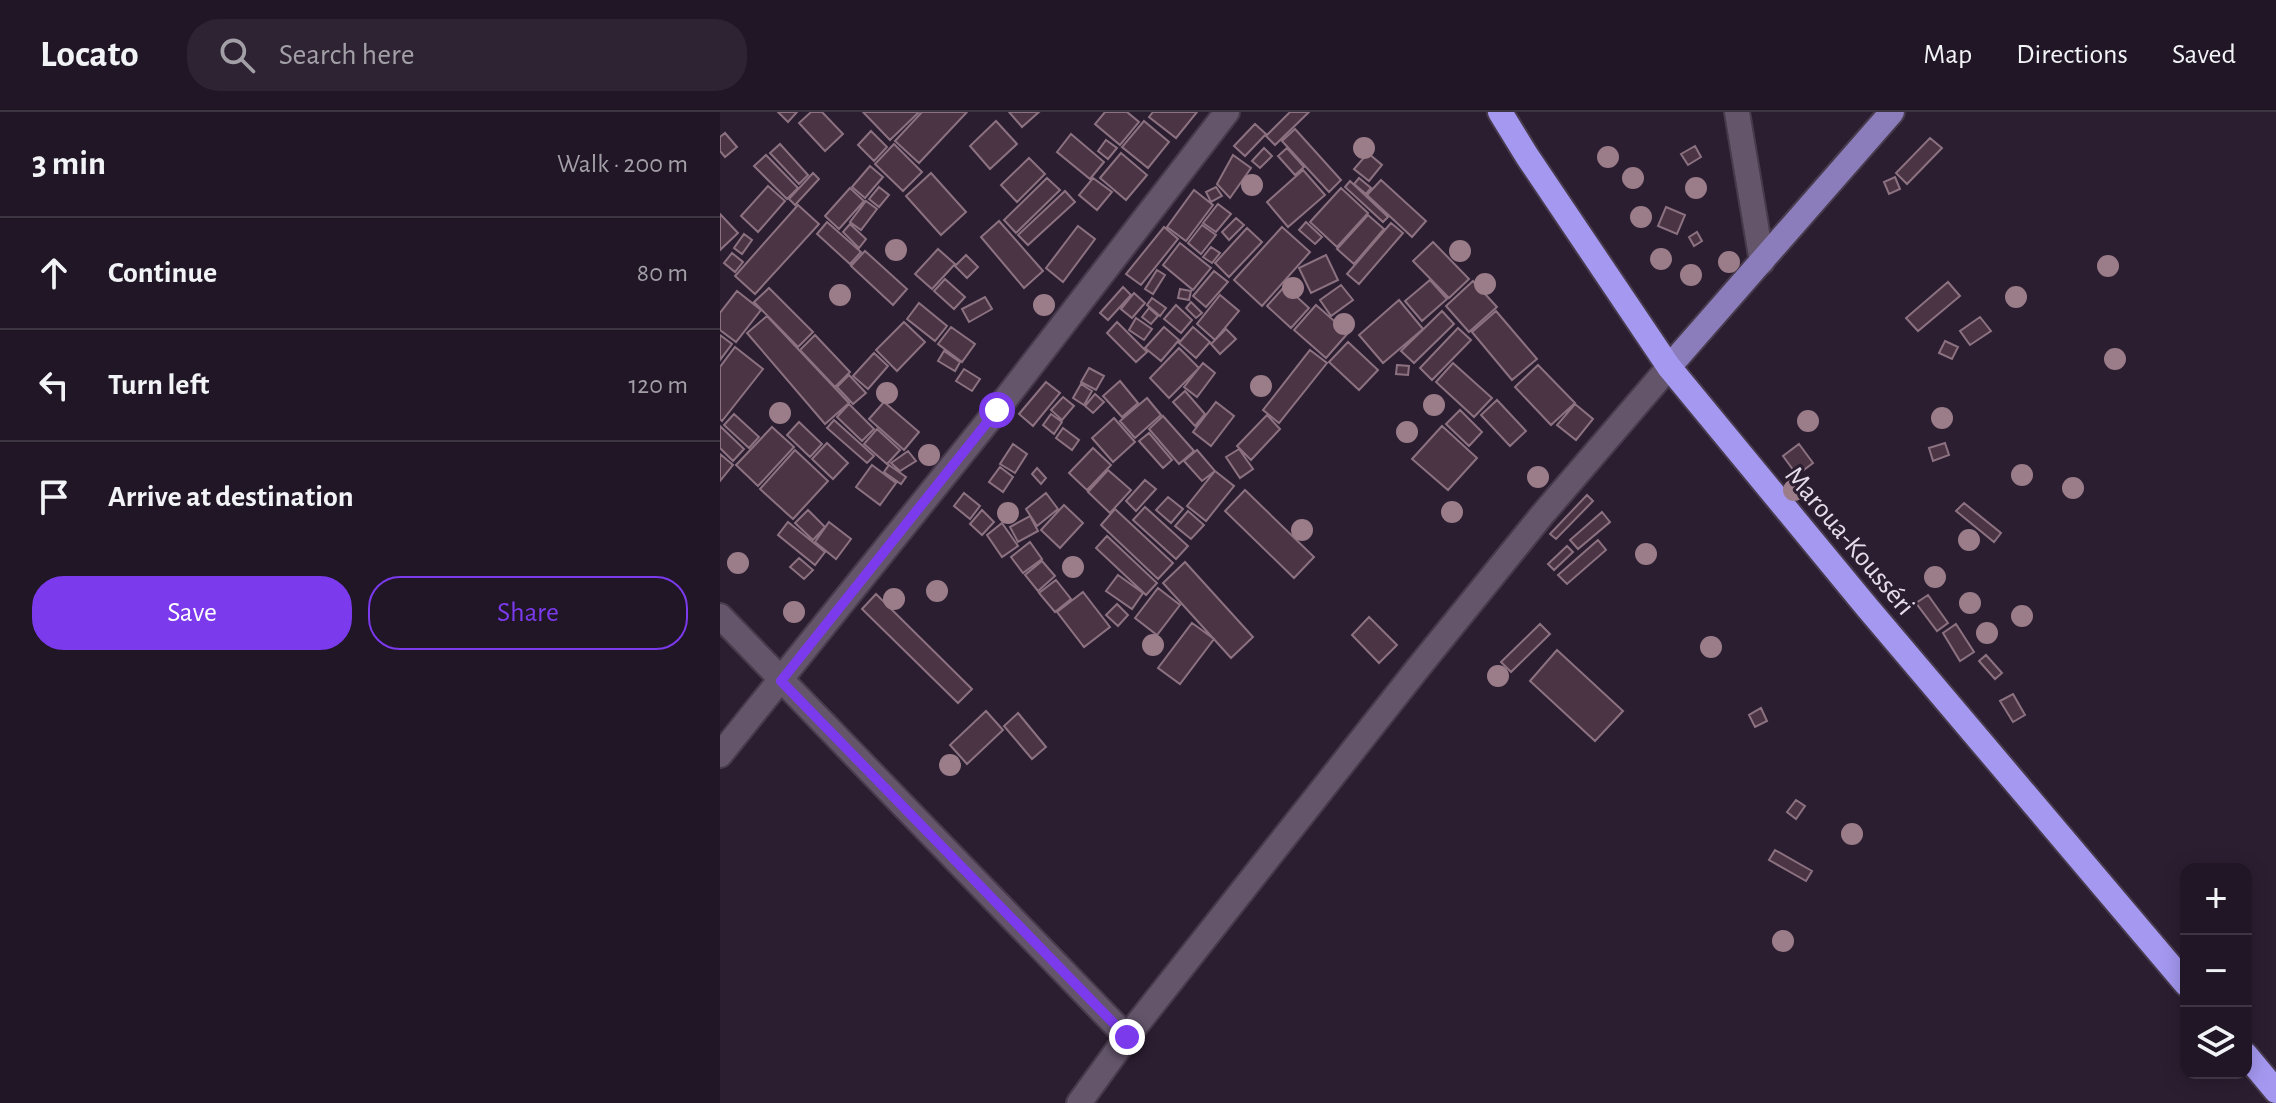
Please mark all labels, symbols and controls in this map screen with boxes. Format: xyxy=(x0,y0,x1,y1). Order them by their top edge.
search box xyxy=(187,19,747,91)
icon: search xyxy=(215,33,259,77)
text: Locato xyxy=(40,36,139,74)
text: Search here xyxy=(279,40,414,70)
text: Map xyxy=(1923,41,1972,69)
text: Directions xyxy=(2016,41,2128,69)
text: Saved xyxy=(2172,41,2236,69)
text: 3 min xyxy=(32,147,106,181)
text: Walk · 200 m xyxy=(557,151,688,177)
icon: ahead xyxy=(32,251,76,295)
text: Continue xyxy=(108,258,217,288)
text: 80 m xyxy=(637,260,688,286)
icon: left xyxy=(32,363,76,407)
text: Turn left xyxy=(108,370,209,400)
text: 120 m xyxy=(628,372,688,398)
route start xyxy=(979,392,1015,428)
street label: Maroua-Kousséri xyxy=(1779,462,1919,621)
icon: arrive xyxy=(32,475,76,519)
text: Arrive at destination xyxy=(108,482,354,512)
button: Save xyxy=(32,576,352,650)
button: Share xyxy=(368,576,688,650)
map controls xyxy=(2180,863,2252,1079)
button: + xyxy=(2180,863,2252,935)
button: − xyxy=(2180,935,2252,1007)
button: layers xyxy=(2180,1007,2252,1079)
route end xyxy=(1109,1019,1145,1055)

